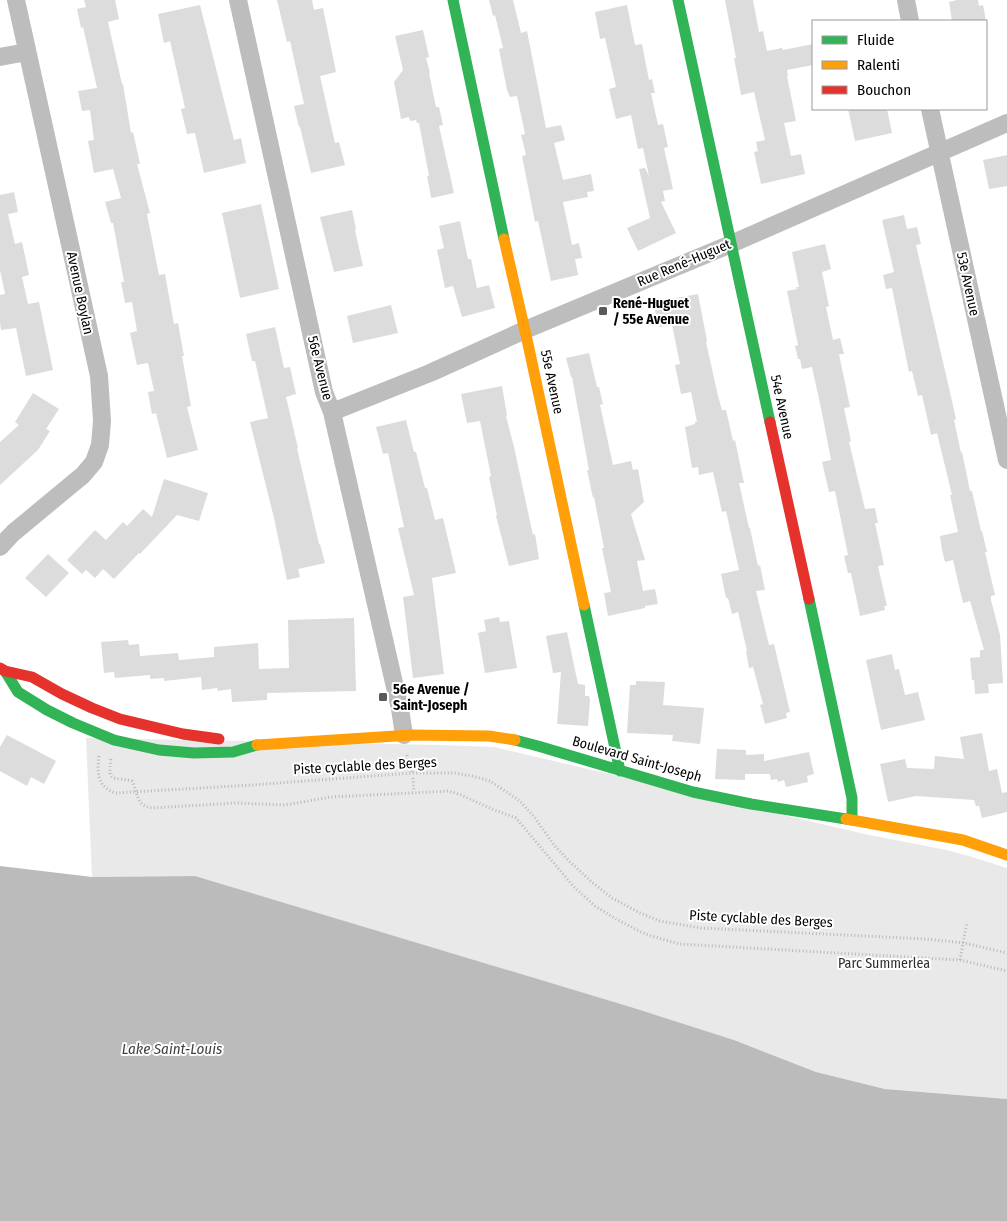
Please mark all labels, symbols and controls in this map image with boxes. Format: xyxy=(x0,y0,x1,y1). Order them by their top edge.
legend xyxy=(812,20,987,110)
text: Fluide xyxy=(857,31,894,49)
text: Ralenti xyxy=(857,56,900,74)
text: Bouchon xyxy=(857,81,911,99)
street label: Rue René-Huguet xyxy=(635,235,734,290)
street label: Avenue Boylan xyxy=(63,250,97,336)
street label: 53e Avenue xyxy=(953,250,983,318)
place label: René-Huguet / 55e Avenue xyxy=(613,295,690,328)
marker: René-Huguet / 55e Avenue xyxy=(597,305,609,317)
street label: 56e Avenue xyxy=(304,334,336,402)
street label: 55e Avenue xyxy=(537,348,567,416)
street label: 54e Avenue xyxy=(767,373,797,441)
place label: 56e Avenue / Saint-Joseph xyxy=(393,681,470,714)
marker: 56e Avenue / Saint-Joseph xyxy=(377,691,389,703)
street label: Boulevard Saint-Joseph xyxy=(570,732,704,786)
street label: Piste cyclable des Berges xyxy=(293,754,437,778)
street label: Piste cyclable des Berges xyxy=(689,907,833,931)
park label: Parc Summerlea xyxy=(838,955,930,972)
water label: Lake Saint-Louis xyxy=(122,1040,223,1058)

